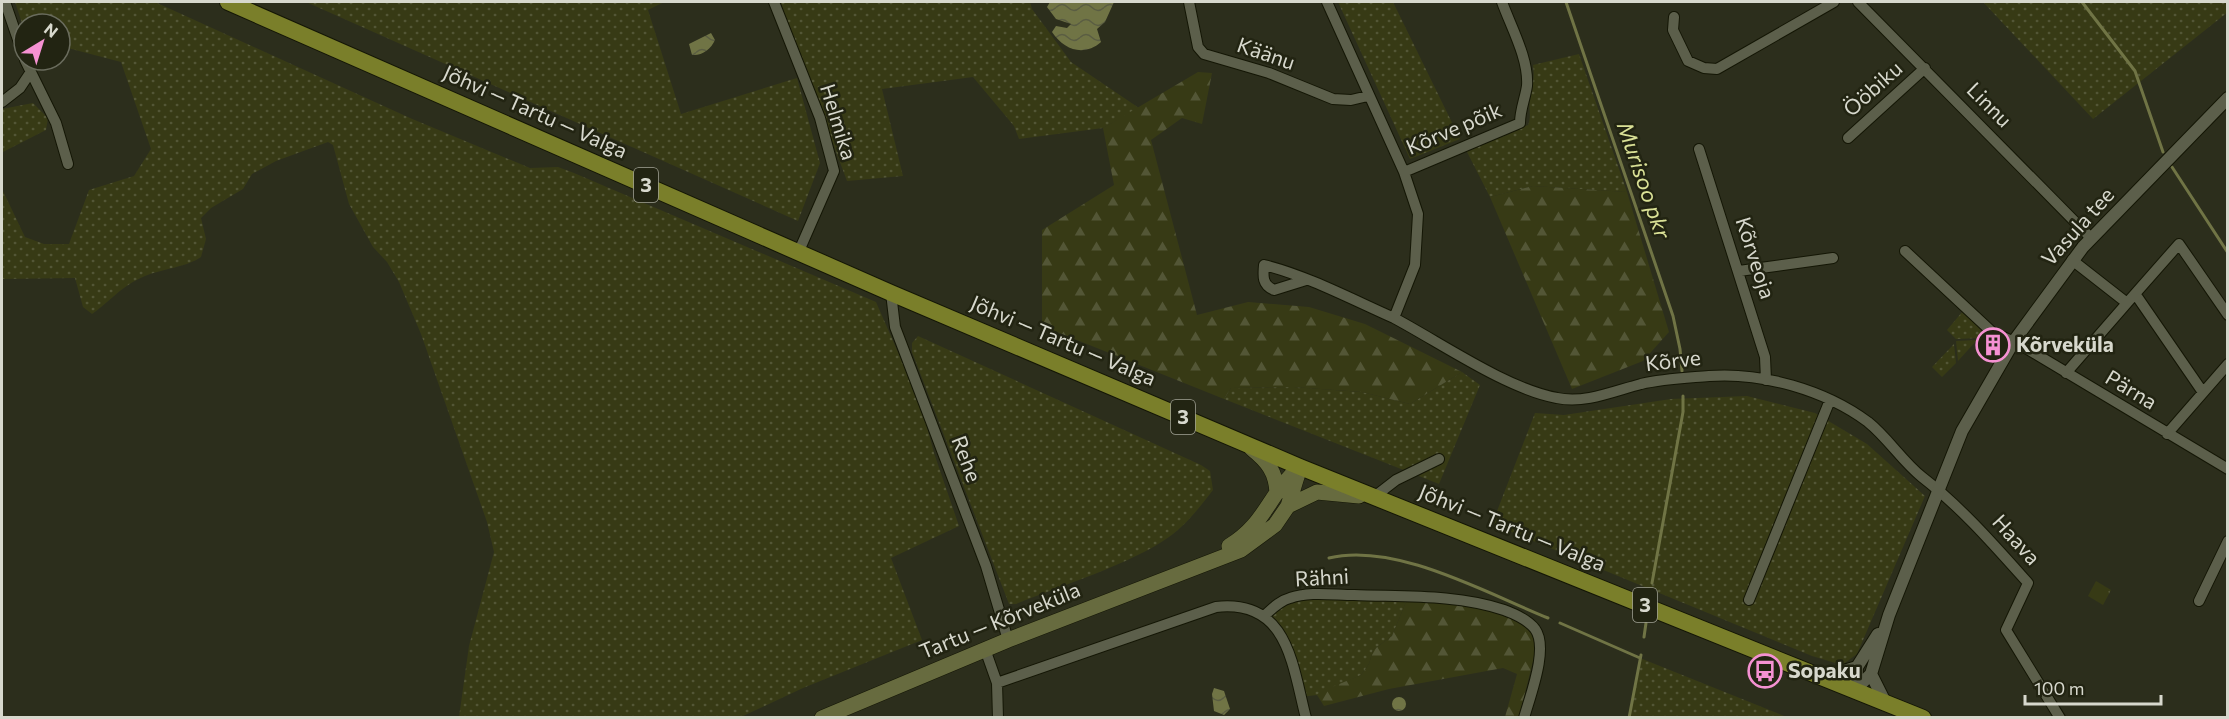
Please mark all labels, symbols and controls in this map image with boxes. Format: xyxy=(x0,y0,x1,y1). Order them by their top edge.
north arrow xyxy=(12,12,72,72)
text: N xyxy=(41,19,62,41)
street label: Käänu xyxy=(1234,31,1299,74)
street label: Ööbiku xyxy=(1837,55,1907,121)
street label: Jõhvi — Tartu — Valga xyxy=(440,59,632,163)
street label: Linnu xyxy=(1962,76,2018,132)
street label: Helmika xyxy=(816,80,863,163)
street label: Kõrve põik xyxy=(1402,96,1505,159)
water label: Murisoo pkr xyxy=(1612,118,1677,243)
road number: 3 xyxy=(634,168,658,202)
street label: Vasula tee xyxy=(2035,182,2118,270)
street label: Kõrveoja xyxy=(1731,213,1781,302)
street label: Jõhvi — Tartu — Valga xyxy=(967,289,1160,390)
building icon: Kõrveküla xyxy=(1975,327,2011,363)
place label: Kõrveküla xyxy=(2016,331,2114,356)
street label: Kõrve xyxy=(1644,344,1702,375)
street label: Pärna xyxy=(2102,364,2162,414)
road number: 3 xyxy=(1171,400,1195,434)
street label: Rehe xyxy=(947,432,988,485)
street label: Jõhvi — Tartu — Valga xyxy=(1416,478,1610,575)
street label: Haava xyxy=(1988,509,2046,569)
street label: Rähni xyxy=(1294,563,1350,590)
street label: Tartu — Kõrveküla xyxy=(915,576,1083,663)
road number: 3 xyxy=(1633,588,1657,622)
bus stop icon: Sopaku xyxy=(1747,653,1783,689)
place label: Sopaku xyxy=(1788,657,1861,682)
scale bar xyxy=(2025,668,2162,706)
text: 100 m xyxy=(2034,677,2084,699)

